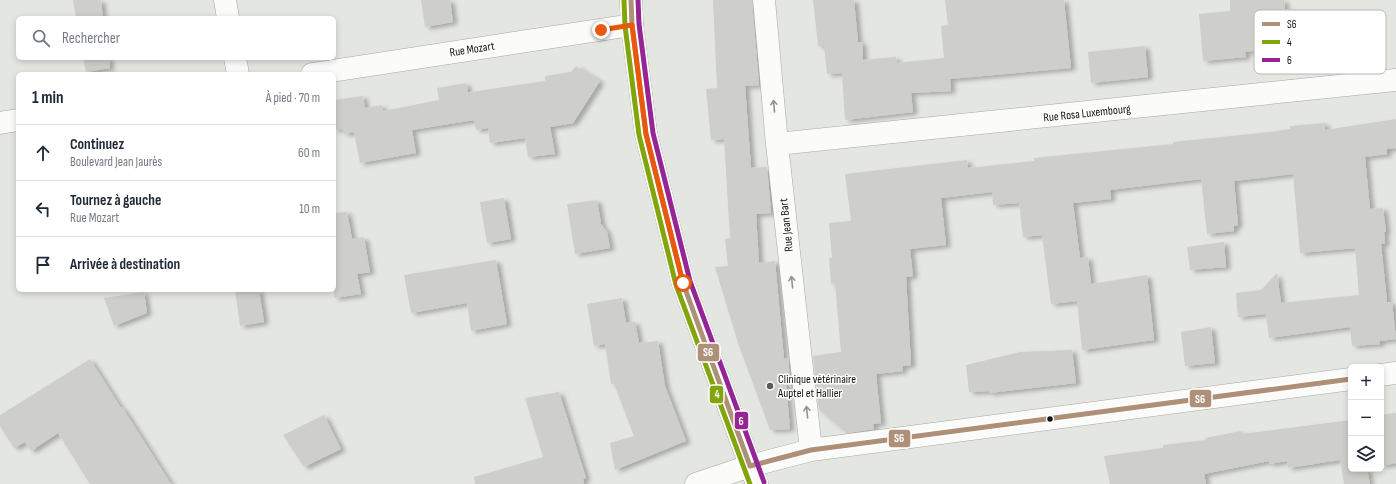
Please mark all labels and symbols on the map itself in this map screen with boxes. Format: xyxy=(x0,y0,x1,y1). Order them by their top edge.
legend xyxy=(1254,10,1386,74)
text: S6 xyxy=(1287,18,1297,31)
route end xyxy=(592,21,610,39)
text: 4 xyxy=(1287,36,1292,49)
street label: Rue Mozart xyxy=(448,38,496,60)
text: 6 xyxy=(1287,54,1292,67)
one-way arrow xyxy=(770,99,777,112)
street label: Rue Rosa Luxembourg xyxy=(1043,101,1132,126)
street label: Rue Jean Bart xyxy=(776,197,797,252)
route start xyxy=(674,274,692,292)
one-way arrow xyxy=(789,276,796,289)
line badge: S6 xyxy=(697,343,720,362)
text: S6 xyxy=(703,346,713,359)
place label: Clinique vétérinaire Auptel et Hallier xyxy=(777,372,856,401)
marker: Clinique vétérinaire Auptel et Hallier xyxy=(765,381,775,391)
line badge: 4 xyxy=(709,385,724,404)
text: 4 xyxy=(714,388,720,401)
line badge: S6 xyxy=(1189,389,1212,408)
text: S6 xyxy=(1195,393,1205,406)
one-way arrow xyxy=(803,406,810,419)
line badge: 6 xyxy=(734,411,749,430)
unlabelled marker xyxy=(1045,414,1055,424)
text: 6 xyxy=(738,415,744,428)
line badge: S6 xyxy=(888,429,911,448)
text: S6 xyxy=(894,432,904,445)

